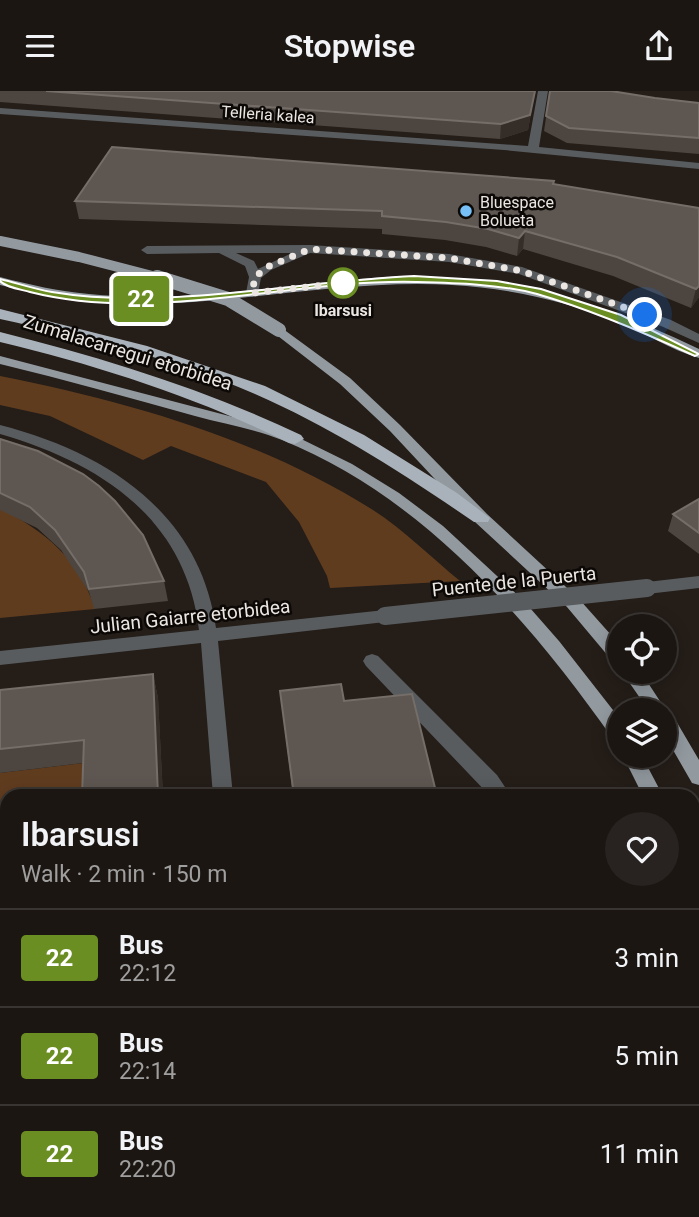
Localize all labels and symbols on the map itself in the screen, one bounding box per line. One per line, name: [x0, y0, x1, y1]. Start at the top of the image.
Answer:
street label: Telleria kalea: [221, 102, 315, 127]
place label: Bluespace Bolueta: [480, 193, 554, 230]
marker: Bluespace Bolueta: [458, 203, 474, 219]
marker: Ibarsusi: [328, 268, 358, 298]
line badge: 22: [110, 276, 172, 322]
your location: [627, 297, 662, 332]
place label: Ibarsusi: [314, 301, 372, 320]
street label: Zumalacarregui etorbidea: [21, 310, 235, 395]
street label: Puente de la Puerta: [431, 561, 597, 602]
street label: Julian Gaiarre etorbidea: [89, 595, 291, 638]

